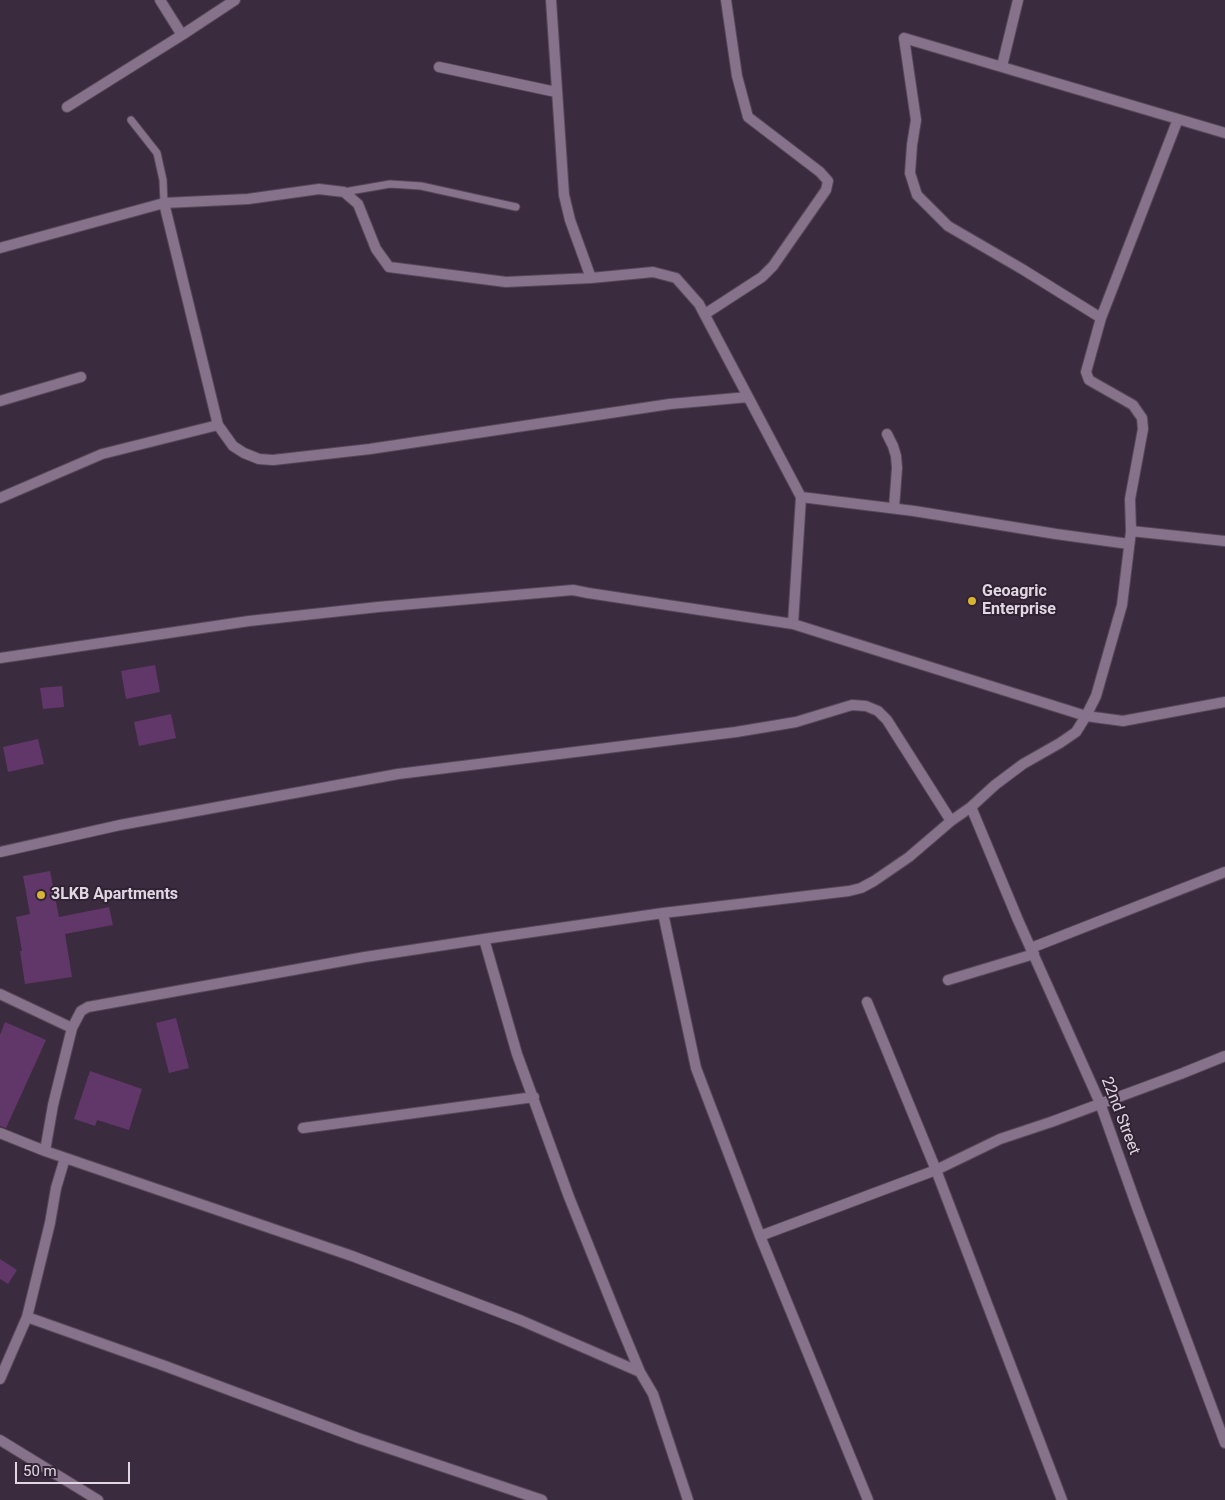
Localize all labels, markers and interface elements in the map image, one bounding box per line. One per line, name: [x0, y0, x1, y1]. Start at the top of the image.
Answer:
place label: Geoagric Enterprise: [982, 582, 1056, 620]
marker: Geoagric Enterprise: [966, 595, 978, 607]
place label: 3LKB Apartments: [51, 885, 178, 905]
marker: 3LKB Apartments: [35, 889, 47, 901]
street label: 22nd Street: [1096, 1074, 1144, 1158]
scale bar: [18, 1452, 132, 1484]
text: 50 m: [23, 1462, 57, 1480]

